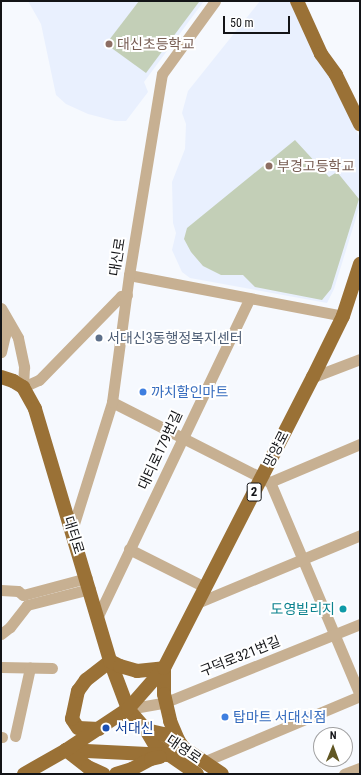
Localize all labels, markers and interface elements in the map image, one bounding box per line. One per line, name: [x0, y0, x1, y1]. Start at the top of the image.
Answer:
scale bar: [225, 8, 292, 34]
text: 50 m: [230, 16, 254, 30]
place label: 대신초등학교: [117, 36, 194, 52]
marker: 대신초등학교: [104, 39, 114, 49]
place label: 부경고등학교: [277, 158, 354, 174]
marker: 부경고등학교: [264, 161, 274, 171]
street label: 대신로: [106, 237, 128, 277]
place label: 서대신3동행정복지센터: [107, 330, 243, 346]
marker: 서대신3동행정복지센터: [94, 333, 104, 343]
place label: 까치할인마트: [151, 384, 228, 400]
marker: 까치할인마트: [138, 387, 148, 397]
street label: 대티로179번길: [134, 408, 186, 492]
street label: 망양로: [260, 428, 292, 470]
road number: 2: [246, 481, 262, 503]
street label: 대티로: [60, 514, 88, 556]
place label: 도영빌리지: [271, 601, 335, 617]
marker: 도영빌리지: [338, 604, 348, 614]
street label: 구덕로321번길: [197, 632, 283, 680]
place label: 탑마트 서대신점: [233, 709, 326, 725]
marker: 탑마트 서대신점: [220, 712, 230, 722]
place label: 서대신: [115, 720, 154, 736]
marker: 서대신: [100, 722, 112, 734]
north arrow: [313, 727, 353, 767]
text: N: [330, 729, 337, 742]
street label: 대영로: [163, 731, 205, 767]

